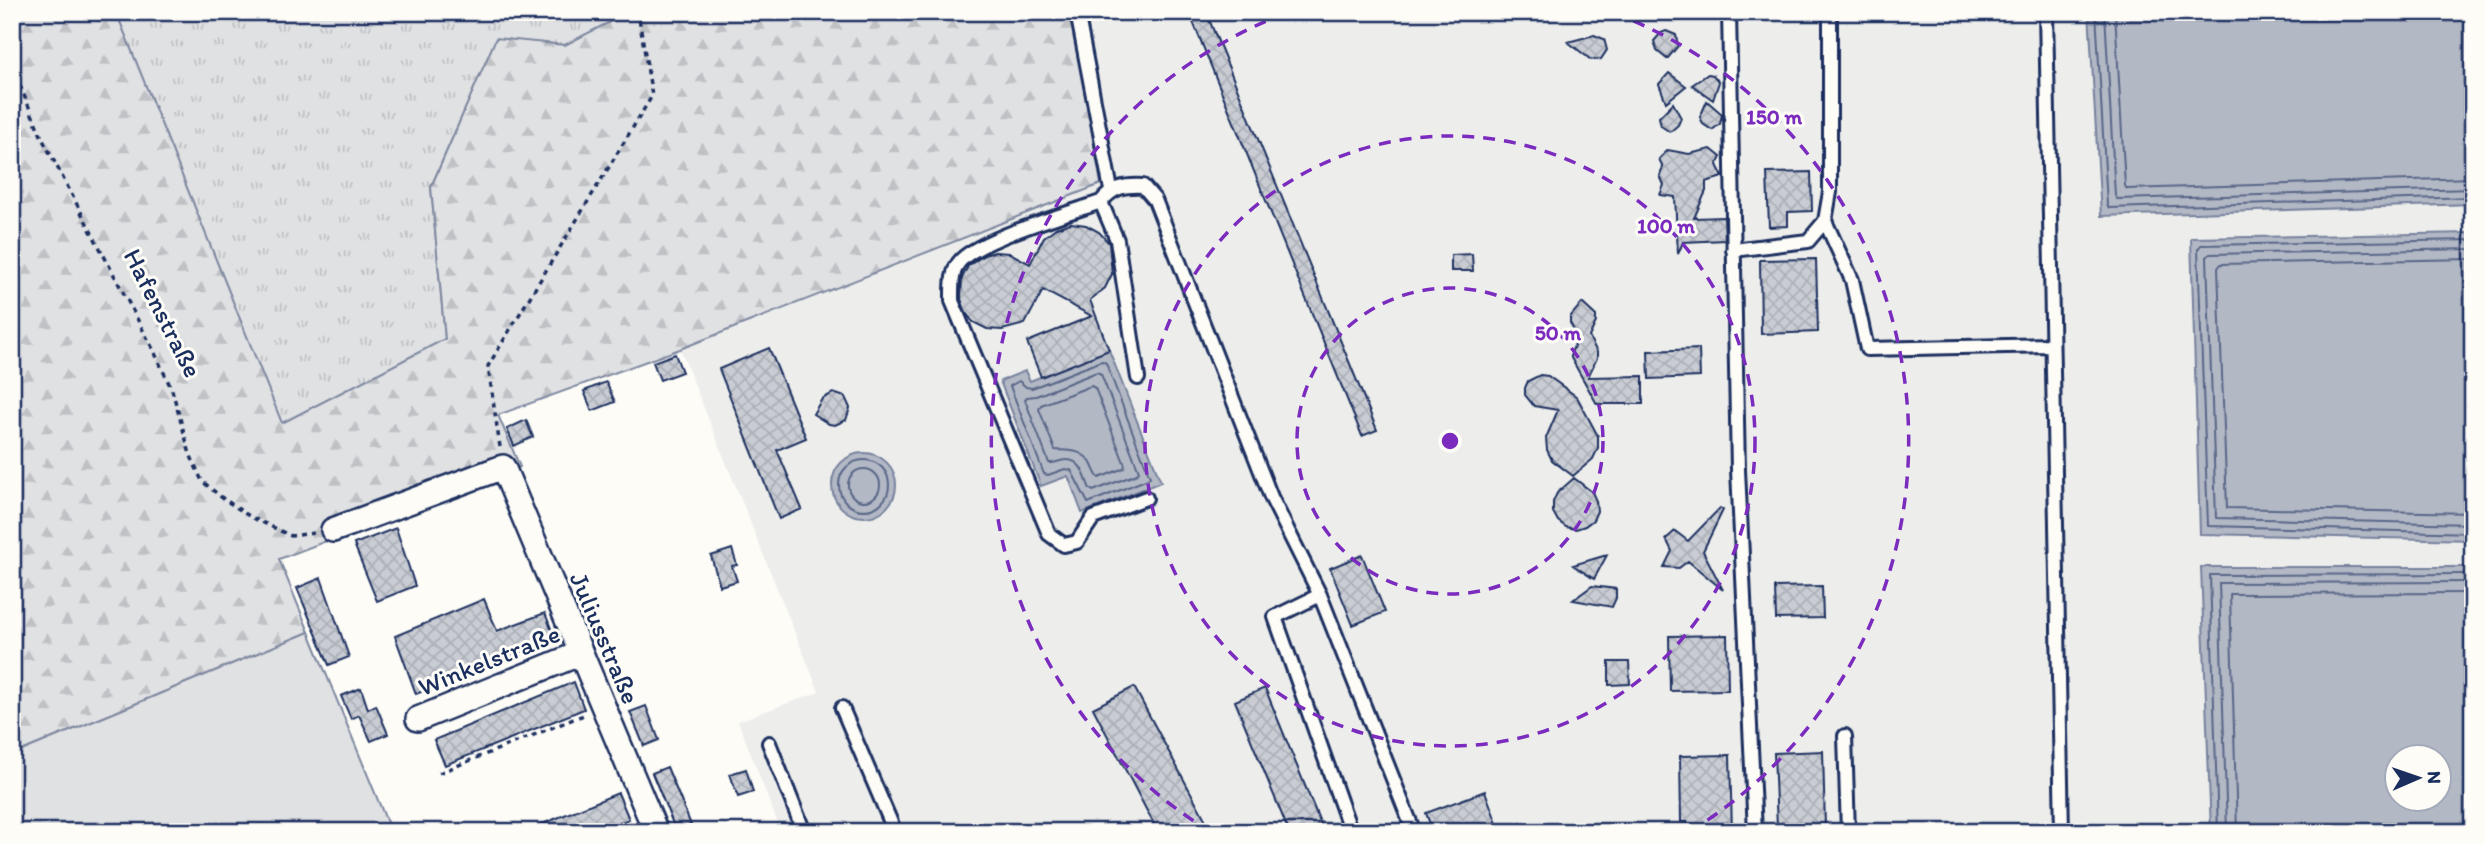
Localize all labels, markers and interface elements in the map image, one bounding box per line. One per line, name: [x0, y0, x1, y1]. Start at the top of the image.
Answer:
text: 150 m: [1746, 104, 1802, 129]
text: 100 m: [1637, 213, 1695, 238]
street label: Hafenstraße: [117, 243, 209, 383]
text: 50 m: [1535, 320, 1582, 345]
centre of rings: [1438, 429, 1462, 453]
street label: Juliusstraße: [563, 567, 647, 709]
street label: Winkelstraße: [413, 617, 565, 703]
north arrow: [2384, 742, 2454, 812]
text: N: [2423, 771, 2446, 784]

